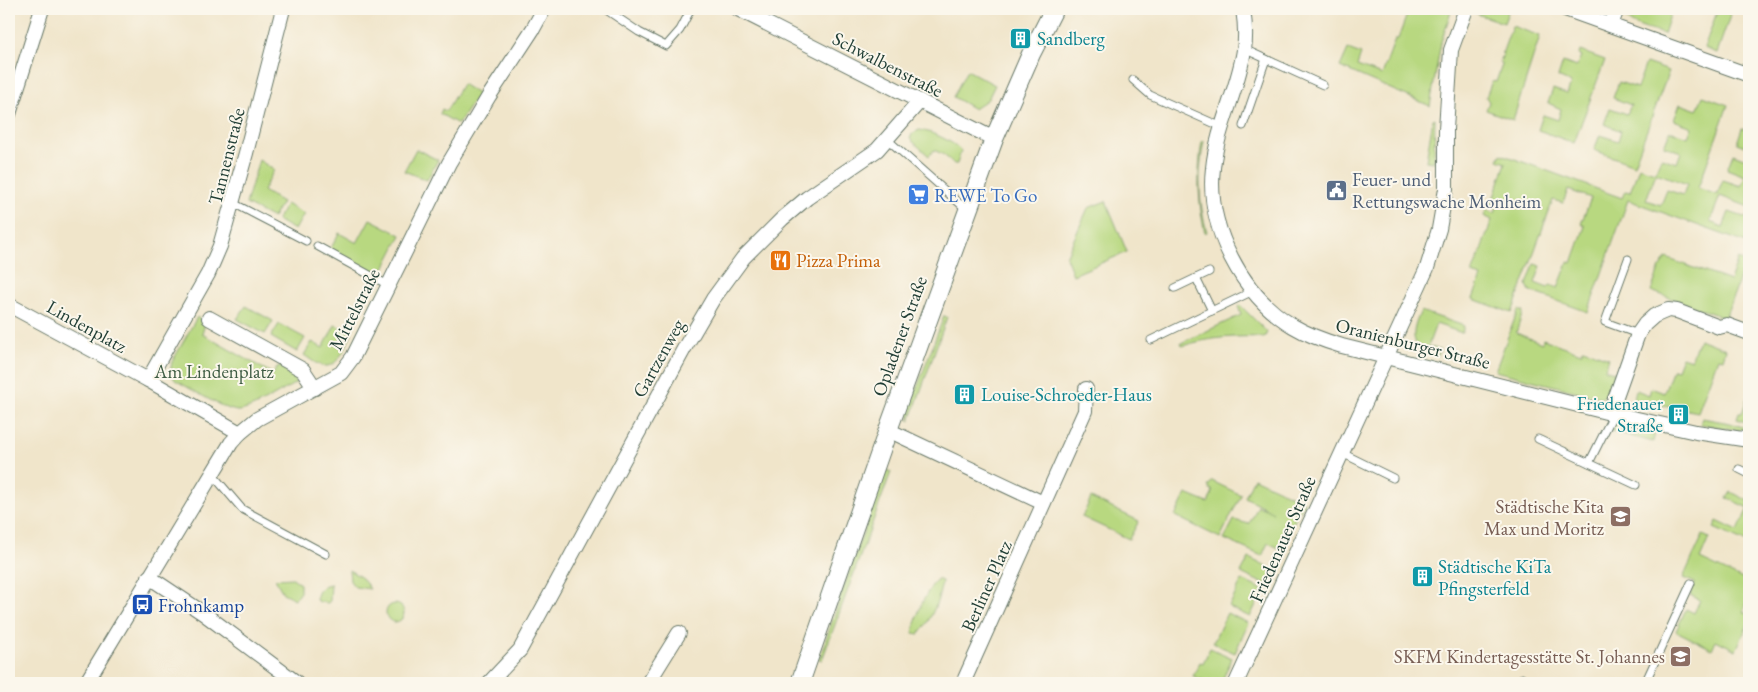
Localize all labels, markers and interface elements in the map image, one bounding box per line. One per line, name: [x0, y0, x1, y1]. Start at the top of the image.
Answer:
street label: Schwalbenstraße: [828, 26, 947, 103]
building icon: Sandberg: [1009, 26, 1033, 50]
place label: Sandberg: [1037, 26, 1106, 51]
street label: Tannenstraße: [202, 105, 251, 207]
place label: Feuer- und Rettungswache Monheim: [1352, 167, 1541, 214]
public building icon: Feuer- und Rettungswache Monheim: [1324, 178, 1348, 202]
supermarket icon: REWE To Go: [906, 183, 930, 207]
place label: REWE To Go: [934, 183, 1037, 208]
restaurant icon: Pizza Prima: [768, 248, 792, 272]
place label: Pizza Prima: [796, 248, 881, 273]
street label: Mittelstraße: [323, 264, 386, 354]
street label: Opladener Straße: [866, 272, 933, 400]
street label: Lindenplatz: [42, 294, 132, 359]
street label: Oranienburger Straße: [1333, 312, 1493, 375]
street label: Gartzenweg: [627, 314, 691, 402]
park label: Am Lindenplatz: [153, 359, 275, 384]
building icon: Louise-Schroeder-Haus: [953, 382, 977, 406]
place label: Louise-Schroeder-Haus: [981, 382, 1152, 407]
place label: Friedenauer Straße: [1577, 391, 1664, 438]
building icon: Friedenauer Straße: [1667, 402, 1691, 426]
street label: Friedenauer Straße: [1243, 472, 1322, 606]
place label: Städtische Kita Max und Moritz: [1484, 494, 1605, 541]
school or university icon: Städtische Kita Max und Moritz: [1608, 505, 1632, 529]
street label: Berliner Platz: [955, 536, 1018, 636]
place label: Städtische KiTa Pfingsterfeld: [1438, 554, 1552, 601]
building icon: Städtische KiTa Pfingsterfeld: [1410, 565, 1434, 589]
bus stop icon: Frohnkamp: [130, 593, 154, 617]
place label: Frohnkamp: [158, 593, 244, 618]
place label: SKFM Kindertagesstätte St. Johannes: [1394, 644, 1665, 669]
school or university icon: SKFM Kindertagesstätte St. Johannes: [1669, 644, 1693, 668]

